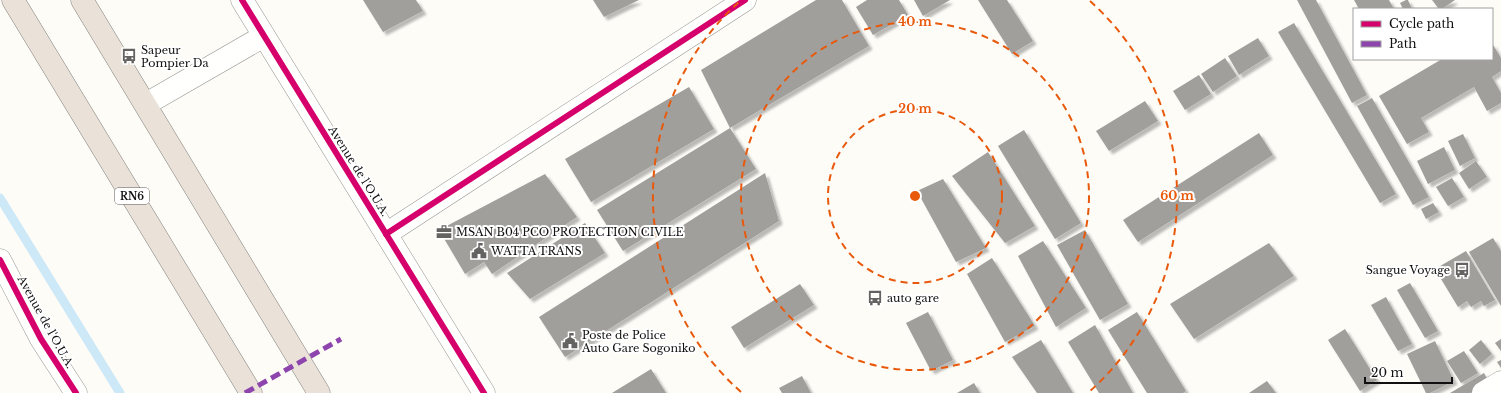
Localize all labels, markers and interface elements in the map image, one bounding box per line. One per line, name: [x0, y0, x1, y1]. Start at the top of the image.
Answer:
legend: [1353, 8, 1493, 60]
text: 40 m: [898, 14, 932, 29]
text: Cycle path: [1389, 16, 1454, 31]
text: Path: [1389, 36, 1417, 51]
place label: Sapeur Pompier Da: [141, 43, 210, 70]
bus stop icon: Sapeur Pompier Da: [120, 47, 138, 65]
text: 20 m: [898, 101, 932, 116]
street label: Avenue de l'O.U.A.: [325, 122, 392, 219]
road number: RN6: [115, 188, 149, 204]
text: 60 m: [1160, 188, 1195, 203]
centre of rings: [908, 189, 922, 203]
office icon: MSAN B04 PCO PROTECTION CIVILE: [435, 223, 453, 241]
place label: MSAN B04 PCO PROTECTION CIVILE: [456, 225, 683, 239]
public building icon: WATTA TRANS: [470, 242, 488, 260]
place label: WATTA TRANS: [490, 244, 582, 258]
bus stop icon: Sangue Voyage: [1453, 261, 1471, 279]
place label: Sangue Voyage: [1366, 263, 1450, 277]
street label: Avenue de l'O.U.A.: [14, 272, 77, 371]
bus stop icon: auto gare: [866, 289, 884, 307]
place label: auto gare: [887, 291, 939, 305]
place label: Poste de Police Auto Gare Sogoniko: [581, 328, 695, 355]
public building icon: Poste de Police Auto Gare Sogoniko: [561, 332, 579, 350]
scale bar: [1365, 359, 1452, 385]
text: 20 m: [1371, 365, 1403, 380]

